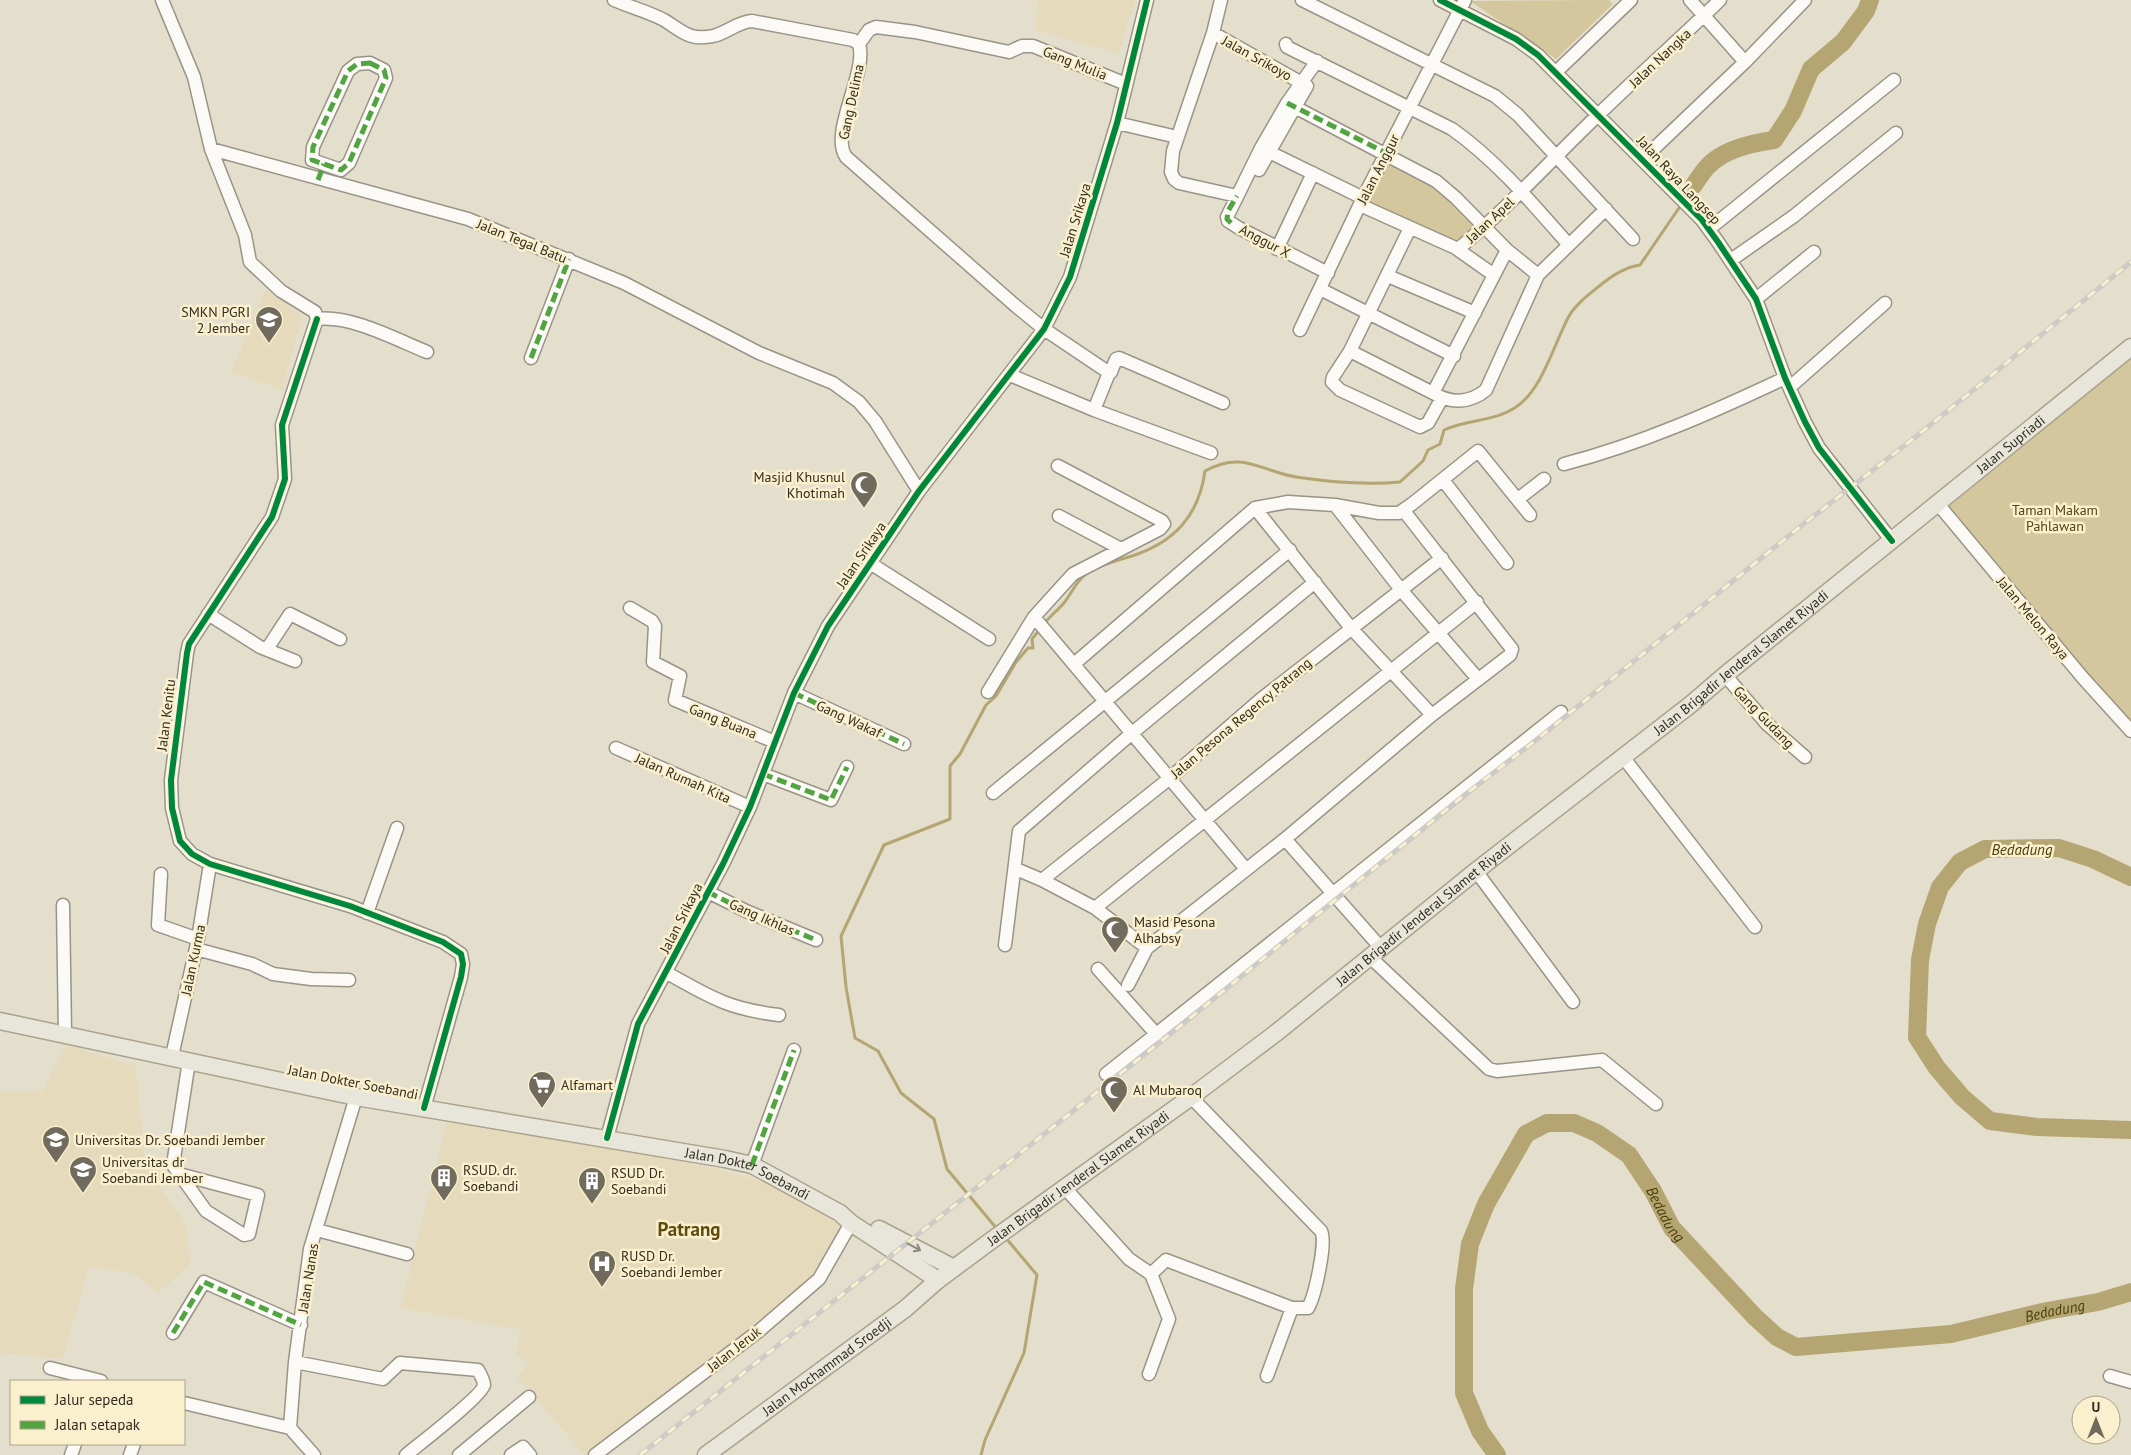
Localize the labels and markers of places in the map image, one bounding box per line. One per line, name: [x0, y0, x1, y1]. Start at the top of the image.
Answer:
place label: SMKN PGRI 2 Jember: [181, 303, 250, 337]
school or university icon: SMKN PGRI 2 Jember: [254, 305, 284, 344]
place label: Masjid Khusnul Khotimah: [753, 468, 845, 502]
mosque icon: Masjid Khusnul Khotimah: [849, 470, 879, 509]
place label: Masid Pesona Alhabsy: [1134, 913, 1215, 947]
mosque icon: Masid Pesona Alhabsy: [1100, 915, 1130, 954]
supermarket icon: Alfamart: [527, 1070, 557, 1109]
mosque icon: Al Mubaroq: [1099, 1075, 1129, 1114]
place label: Alfamart: [561, 1076, 613, 1094]
place label: Al Mubaroq: [1133, 1081, 1202, 1099]
school or university icon: Universitas Dr. Soebandi Jember: [41, 1125, 71, 1164]
place label: Universitas Dr. Soebandi Jember: [75, 1131, 265, 1149]
place label: Universitas dr Soebandi Jember: [102, 1153, 203, 1187]
school or university icon: Universitas dr Soebandi Jember: [68, 1155, 98, 1194]
place label: RSUD. dr. Soebandi: [463, 1161, 519, 1195]
building icon: RSUD. dr. Soebandi: [429, 1163, 459, 1202]
place label: RSUD Dr. Soebandi: [611, 1164, 667, 1198]
building icon: RSUD Dr. Soebandi: [577, 1166, 607, 1205]
place label: RUSD Dr. Soebandi Jember: [621, 1247, 722, 1281]
hospital icon: RUSD Dr. Soebandi Jember: [587, 1249, 617, 1288]

